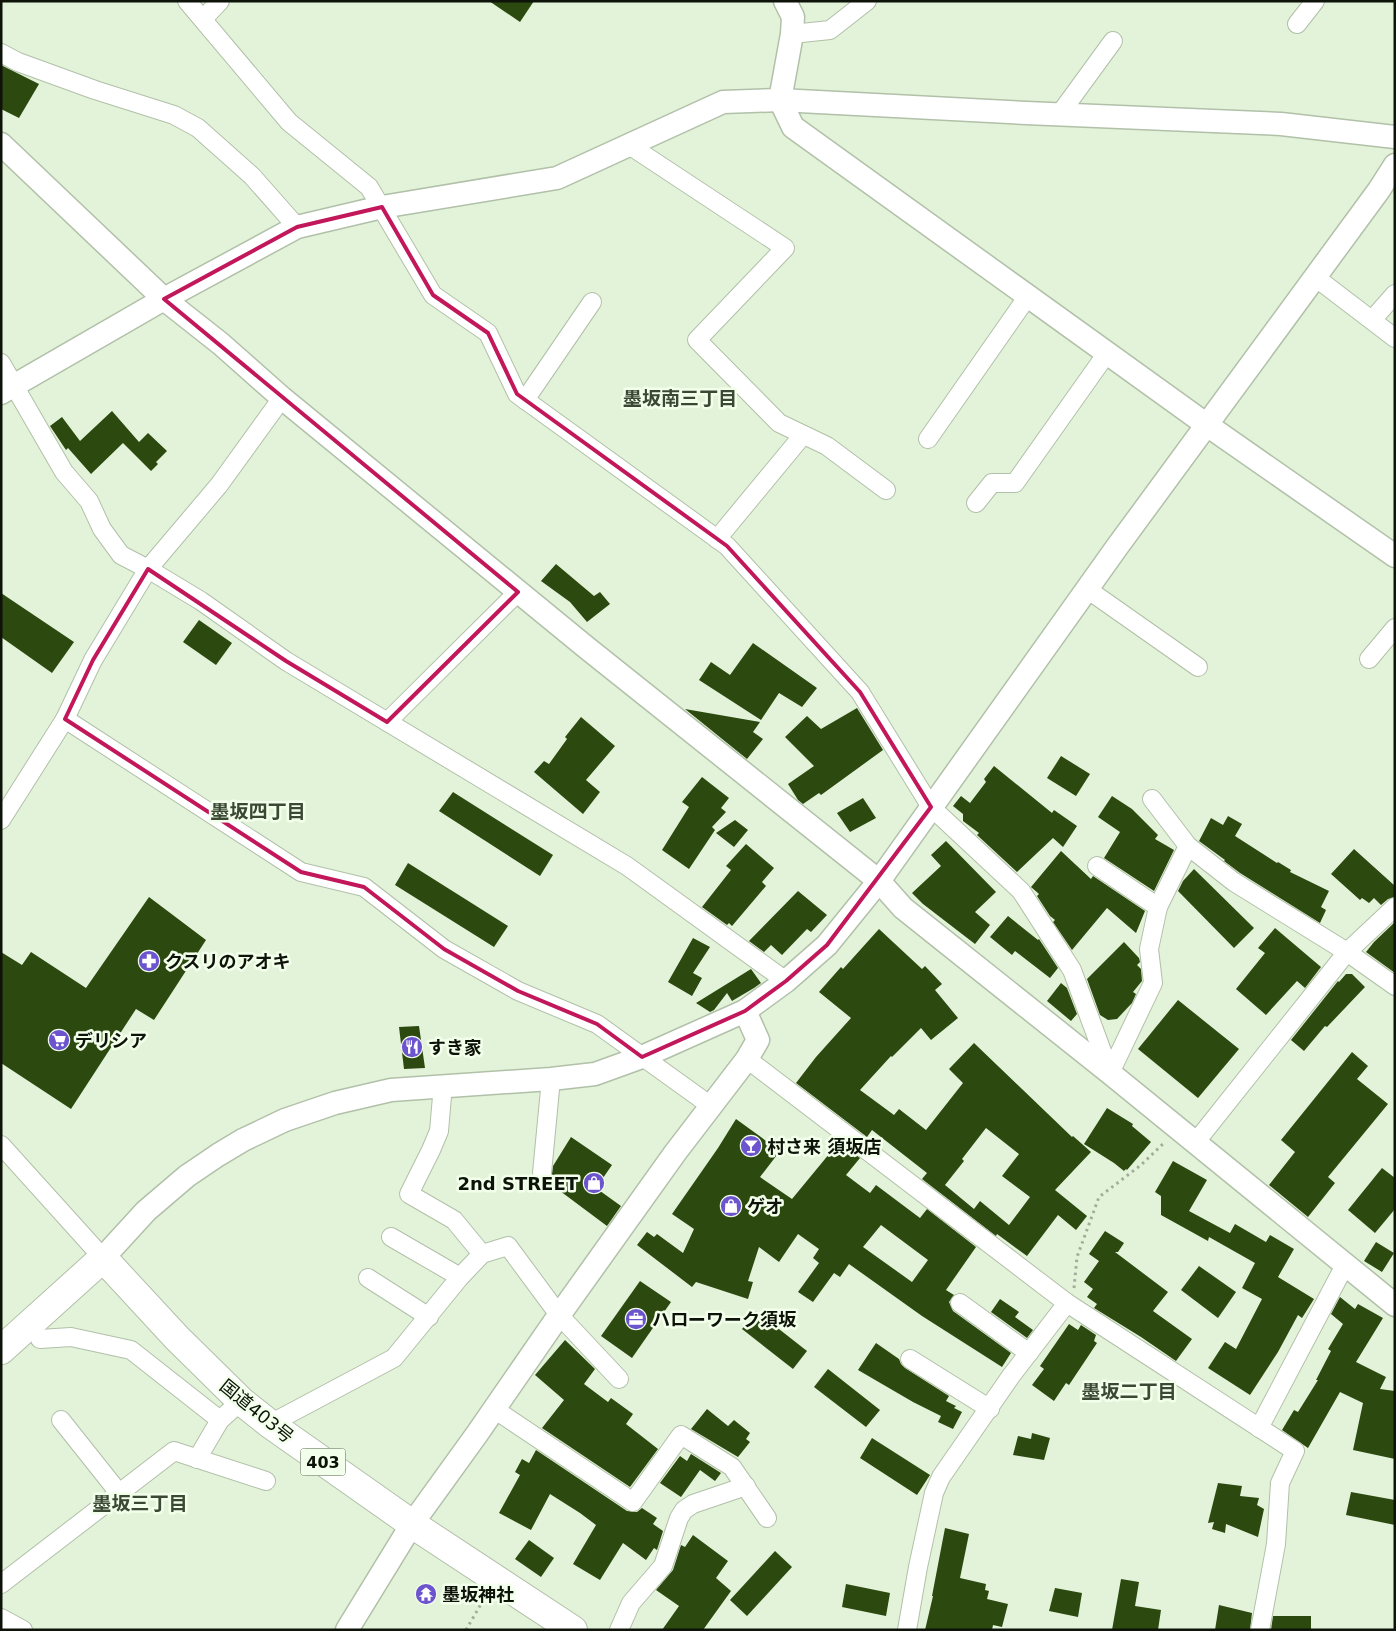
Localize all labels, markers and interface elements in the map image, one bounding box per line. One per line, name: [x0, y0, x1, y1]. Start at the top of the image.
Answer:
district label: 墨坂南三丁目: [623, 387, 737, 409]
district label: 墨坂四丁目: [210, 800, 306, 822]
pharmacy icon: クスリのアオキ: [137, 949, 161, 973]
place label: クスリのアオキ: [165, 951, 290, 972]
supermarket icon: デリシア: [47, 1028, 71, 1052]
place label: デリシア: [75, 1030, 147, 1051]
restaurant icon: すき家: [400, 1035, 424, 1059]
place label: すき家: [428, 1037, 482, 1058]
bar icon: 村さ来 須坂店: [739, 1134, 763, 1158]
place label: 村さ来 須坂店: [767, 1136, 881, 1157]
shop icon: 2nd STREET: [582, 1171, 606, 1195]
place label: 2nd STREET: [458, 1173, 579, 1194]
shop icon: ゲオ: [719, 1194, 743, 1218]
place label: ゲオ: [747, 1196, 783, 1217]
office icon: ハローワーク須坂: [624, 1307, 648, 1331]
place label: ハローワーク須坂: [652, 1309, 797, 1330]
street label: 国道403号: [216, 1375, 298, 1447]
district label: 墨坂二丁目: [1081, 1380, 1177, 1402]
road number: 403: [300, 1448, 346, 1475]
district label: 墨坂三丁目: [92, 1492, 188, 1514]
temple icon: 墨坂神社: [414, 1582, 438, 1606]
place label: 墨坂神社: [442, 1584, 514, 1605]

